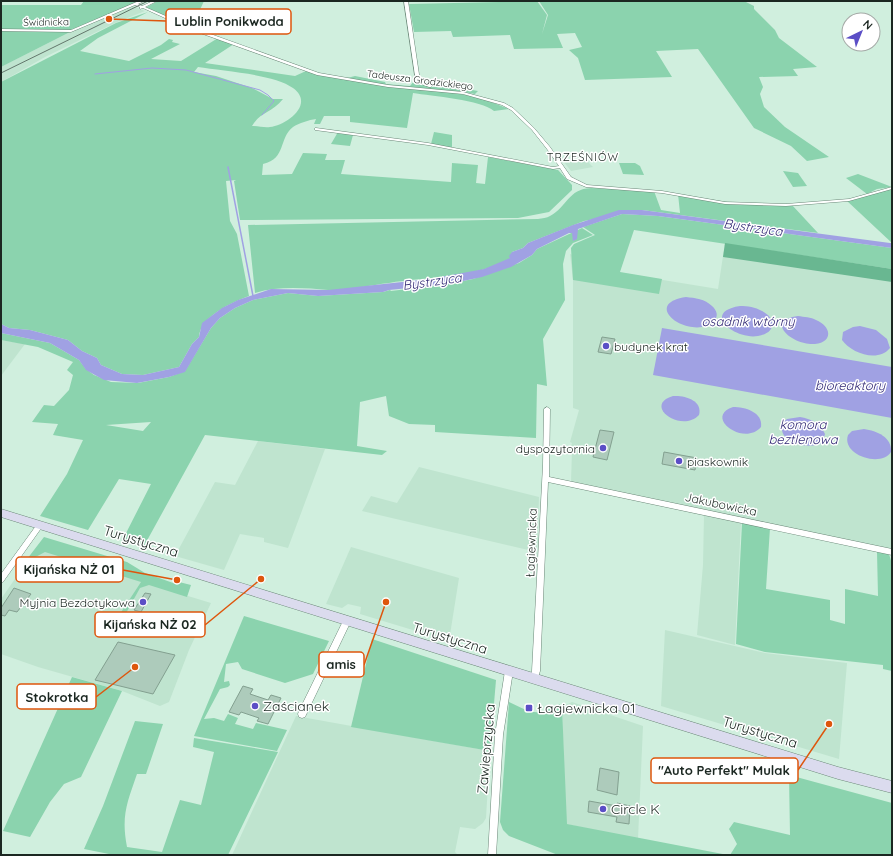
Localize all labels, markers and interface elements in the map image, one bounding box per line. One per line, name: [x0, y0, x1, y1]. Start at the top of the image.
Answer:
callout: Lublin Ponikwoda: [166, 9, 291, 34]
north arrow: [841, 12, 881, 52]
text: Lublin Ponikwoda: [174, 13, 284, 29]
street label: Świdnicka: [23, 15, 69, 29]
text: N: [860, 17, 876, 33]
street label: Tadeusza Grodzickiego: [366, 67, 474, 93]
district label: TRZEŚNIÓW: [547, 150, 619, 164]
water label: Bystrzyca: [722, 215, 785, 239]
water label: Bystrzyca: [401, 269, 464, 293]
water label: osadnik wtórny: [701, 313, 795, 329]
place label: budynek krat: [614, 339, 688, 354]
marker: budynek krat: [601, 341, 611, 351]
water label: bioreaktory: [815, 377, 886, 393]
water label: komora beztlenowa: [768, 416, 839, 447]
place label: dyspozytornia: [516, 441, 595, 456]
marker: dyspozytornia: [598, 443, 608, 453]
place label: piaskownik: [687, 454, 748, 469]
marker: piaskownik: [674, 456, 684, 466]
street label: Jakubowicka: [684, 489, 758, 519]
street label: Łagiewnicka: [522, 508, 540, 578]
street label: Turystyczna: [101, 521, 181, 561]
callout: Kijańska NŻ 01: [16, 557, 123, 582]
text: Kijańska NŻ 01: [23, 561, 115, 577]
place label: Myjnia Bezdotykowa: [20, 595, 135, 610]
marker: Myjnia Bezdotykowa: [138, 597, 148, 607]
callout: Kijańska NŻ 02: [95, 612, 205, 637]
text: Kijańska NŻ 02: [103, 616, 197, 632]
street label: Turystyczna: [410, 618, 490, 658]
callout: amis: [319, 652, 364, 677]
text: amis: [326, 656, 356, 672]
callout: Stokrotka: [17, 684, 96, 709]
text: Stokrotka: [26, 689, 88, 705]
place label: Zaścianek: [263, 697, 329, 715]
place label: Łagiewnicka 01: [537, 699, 635, 717]
marker: Zaścianek: [250, 701, 260, 711]
street label: Zawieprzycka: [473, 703, 499, 795]
marker: Łagiewnicka 01: [524, 703, 534, 713]
street label: Turystyczna: [720, 712, 800, 752]
callout: "Auto Perfekt" Mulak: [651, 758, 798, 783]
text: "Auto Perfekt" Mulak: [658, 762, 790, 778]
place label: Circle K: [611, 800, 660, 818]
marker: Circle K: [598, 804, 608, 814]

